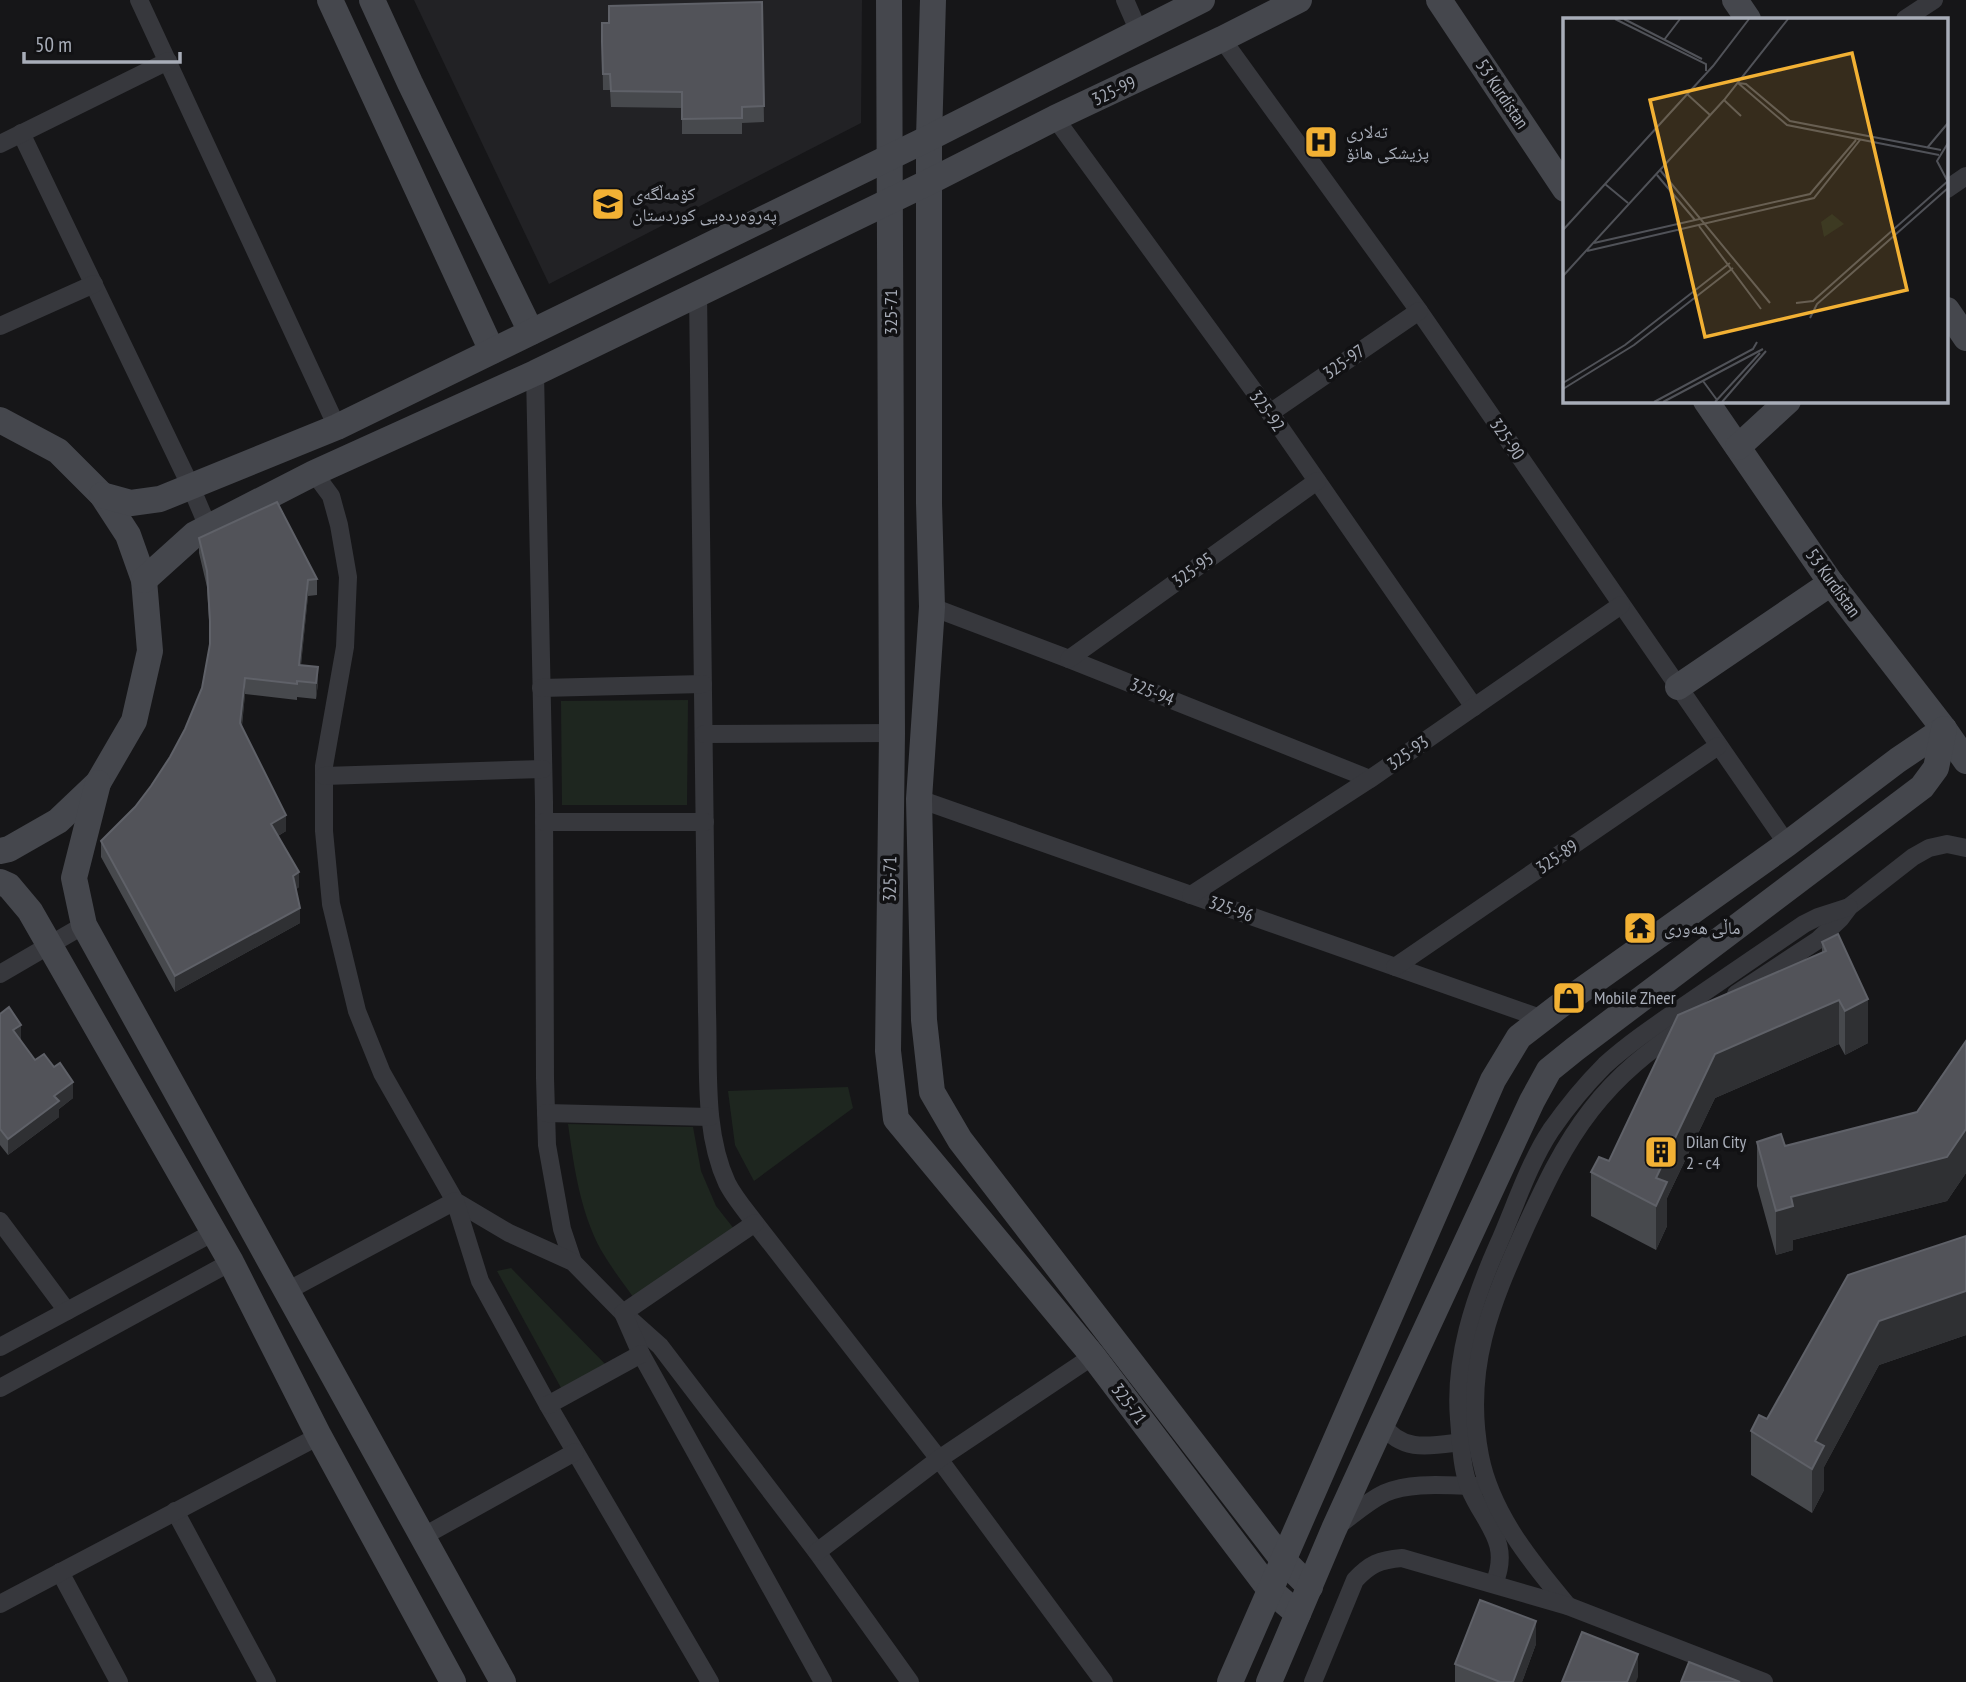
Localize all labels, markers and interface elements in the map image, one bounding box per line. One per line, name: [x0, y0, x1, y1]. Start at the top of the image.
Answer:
inset map: [1563, 18, 1948, 402]
scale bar: [24, 21, 180, 65]
text: 50 m: [35, 31, 72, 58]
street label: 53 Kurdistan: [1471, 55, 1534, 133]
street label: 325-99: [1088, 70, 1139, 111]
place label: تەلاری پزیشکی هانۆ: [1346, 120, 1429, 164]
hospital icon: تەلاری پزیشکی هانۆ: [1302, 123, 1340, 161]
place label: كۆمەڵگەی پەروەردەیی كوردستان: [632, 182, 777, 226]
school or university icon: كۆمەڵگەی پەروەردەیی كوردستان: [589, 185, 627, 223]
street label: 325-71: [879, 289, 902, 335]
street label: 325-97: [1318, 339, 1369, 384]
street label: 325-92: [1245, 385, 1290, 436]
street label: 325-90: [1485, 413, 1530, 464]
street label: 53 Kurdistan: [1801, 544, 1866, 621]
street label: 325-95: [1167, 547, 1218, 592]
street label: 325-94: [1127, 672, 1178, 711]
street label: 325-93: [1382, 730, 1433, 775]
street label: 325-89: [1531, 834, 1582, 879]
street label: 325-71: [878, 856, 901, 902]
street label: 325-96: [1206, 890, 1257, 927]
temple icon: ماڵی هەوری: [1621, 909, 1659, 947]
place label: ماڵی هەوری: [1664, 916, 1741, 939]
shop icon: Mobile Zheer: [1550, 979, 1588, 1017]
place label: Mobile Zheer: [1594, 986, 1676, 1009]
place label: Dilan City 2 - c4: [1686, 1130, 1746, 1174]
building icon: Dilan City 2 - c4: [1642, 1133, 1680, 1171]
street label: 325-71: [1106, 1379, 1152, 1429]

